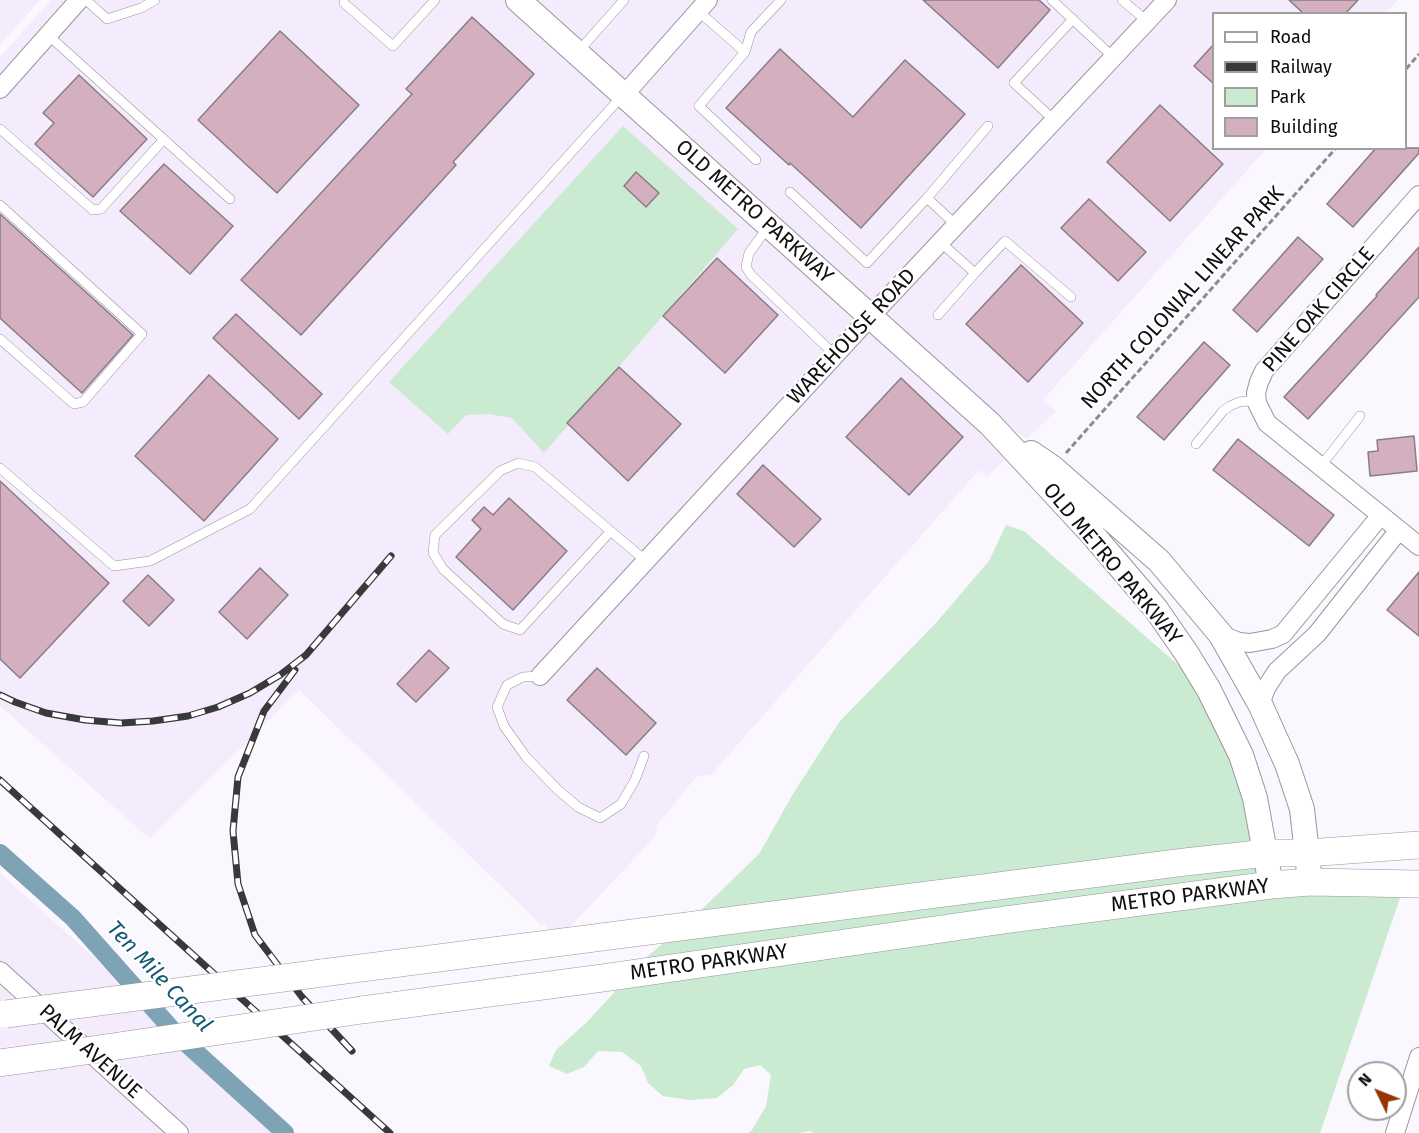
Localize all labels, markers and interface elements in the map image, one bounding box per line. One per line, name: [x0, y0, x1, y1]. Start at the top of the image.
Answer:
legend: [1212, 12, 1407, 150]
text: Road: [1270, 26, 1312, 48]
text: Railway: [1270, 56, 1332, 78]
text: Park: [1270, 86, 1305, 108]
text: Building: [1270, 116, 1337, 138]
street label: OLD METRO PARKWAY: [670, 135, 838, 289]
street label: NORTH COLONIAL LINEAR PARK: [1076, 181, 1290, 415]
street label: PINE OAK CIRCLE: [1258, 242, 1380, 378]
street label: WAREHOUSE ROAD: [783, 264, 921, 410]
street label: OLD METRO PARKWAY: [1037, 478, 1187, 650]
street label: METRO PARKWAY: [1110, 874, 1270, 918]
water label: Ten Mile Canal: [101, 916, 217, 1038]
street label: METRO PARKWAY: [629, 939, 789, 987]
street label: PALM AVENUE: [34, 999, 146, 1105]
north arrow: [1347, 1061, 1407, 1121]
text: N: [1354, 1069, 1375, 1090]

